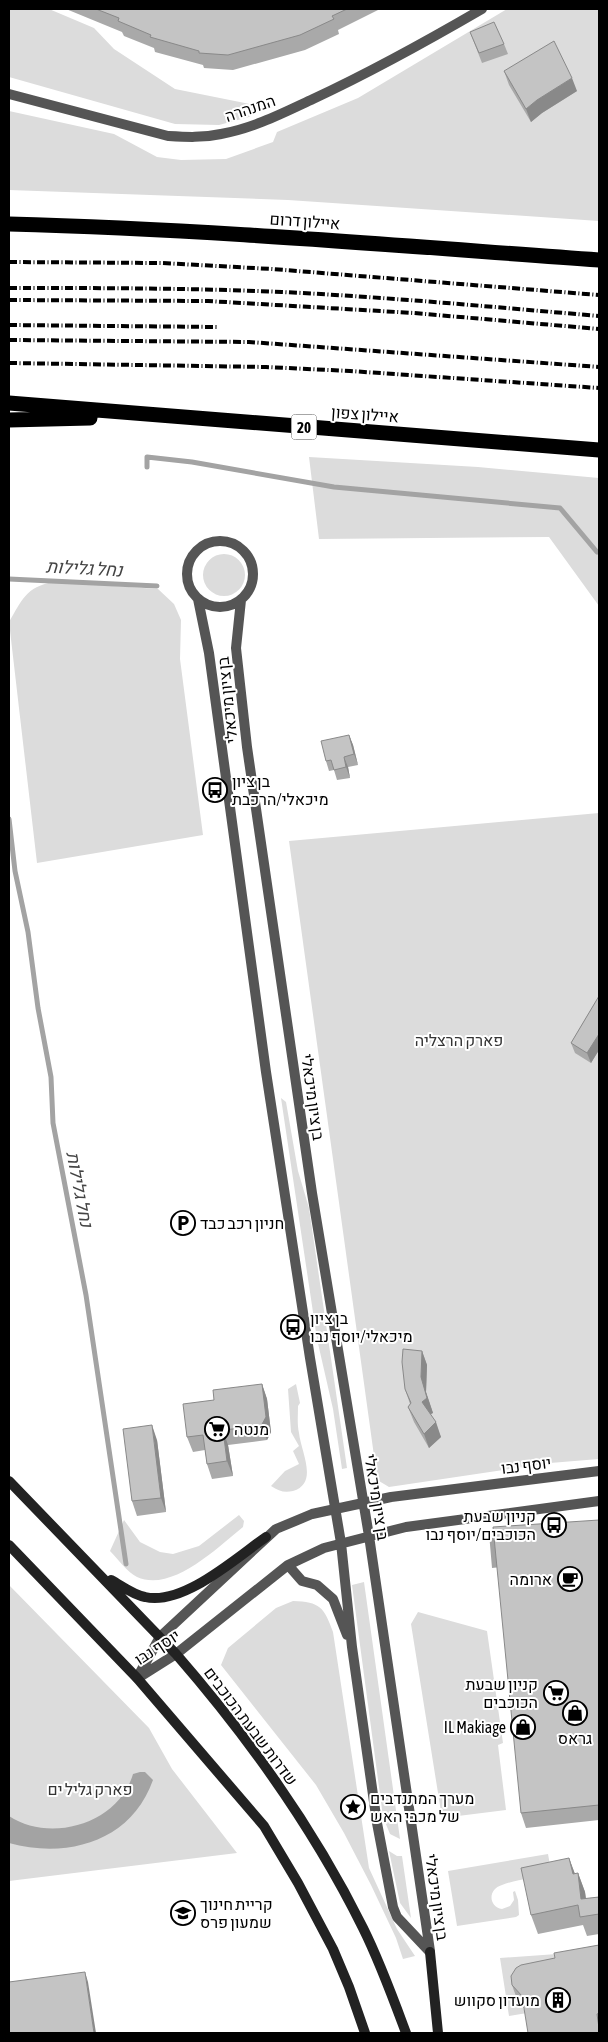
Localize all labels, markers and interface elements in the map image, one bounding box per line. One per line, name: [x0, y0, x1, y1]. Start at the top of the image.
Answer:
street label: המנהרה: [222, 91, 278, 125]
street label: איילון דרום: [269, 210, 341, 232]
street label: איילון צפון: [331, 403, 399, 425]
road number: 20: [292, 414, 316, 440]
water label: נחל גלילות: [45, 556, 124, 581]
street label: בן ציון מיכאלי: [213, 655, 241, 744]
place label: בן ציון מיכאלי/הרכבת: [232, 772, 329, 808]
bus stop icon: בן ציון מיכאלי/הרכבת: [202, 777, 228, 803]
park label: פארק הרצליה: [415, 1031, 503, 1049]
street label: בן ציון מיכאלי: [298, 1053, 328, 1142]
water label: נחל גלילות: [62, 1149, 98, 1230]
parking icon: חניון רכב כבד: [170, 1210, 196, 1236]
place label: חניון רכב כבד: [200, 1214, 284, 1232]
place label: בן ציון מיכאלי/יוסף נבו: [310, 1309, 413, 1345]
bus stop icon: בן ציון מיכאלי/יוסף נבו: [280, 1314, 306, 1340]
supermarket icon: מנטה: [204, 1416, 230, 1442]
place label: מנטה: [234, 1420, 269, 1438]
street label: בן ציון מיכאלי: [361, 1453, 393, 1542]
street label: יוסף נבו: [500, 1453, 552, 1477]
place label: קניון שבעת הכוכבים/יוסף נבו: [425, 1507, 536, 1543]
bus stop icon: קניון שבעת הכוכבים/יוסף נבו: [541, 1512, 567, 1538]
cafe icon: ארומה: [557, 1566, 583, 1592]
place label: ארומה: [510, 1570, 552, 1588]
street label: יוסף נבו: [131, 1626, 183, 1668]
street label: שדרות שבעת הכוכבים: [201, 1663, 301, 1789]
place label: קניון שבעת הכוכבים: [466, 1675, 538, 1711]
supermarket icon: קניון שבעת הכוכבים: [543, 1680, 569, 1706]
shop icon: גראס: [562, 1700, 588, 1726]
shop icon: IL Makiage: [510, 1714, 536, 1740]
place label: IL Makiage: [444, 1718, 506, 1737]
place label: גראס: [558, 1729, 592, 1747]
park label: פארק גליל ים: [48, 1780, 132, 1798]
place label: מערך המתנדבים של מכבי האש: [370, 1789, 474, 1825]
place icon: מערך המתנדבים של מכבי האש: [340, 1794, 366, 1820]
street label: בן ציון מיכאלי: [422, 1853, 452, 1942]
place label: קריית חינוך שמעון פרס: [200, 1895, 273, 1931]
school or university icon: קריית חינוך שמעון פרס: [170, 1900, 196, 1926]
building icon: מועדון סקווש: [545, 1987, 571, 2013]
place label: מועדון סקווש: [454, 1991, 540, 2009]

